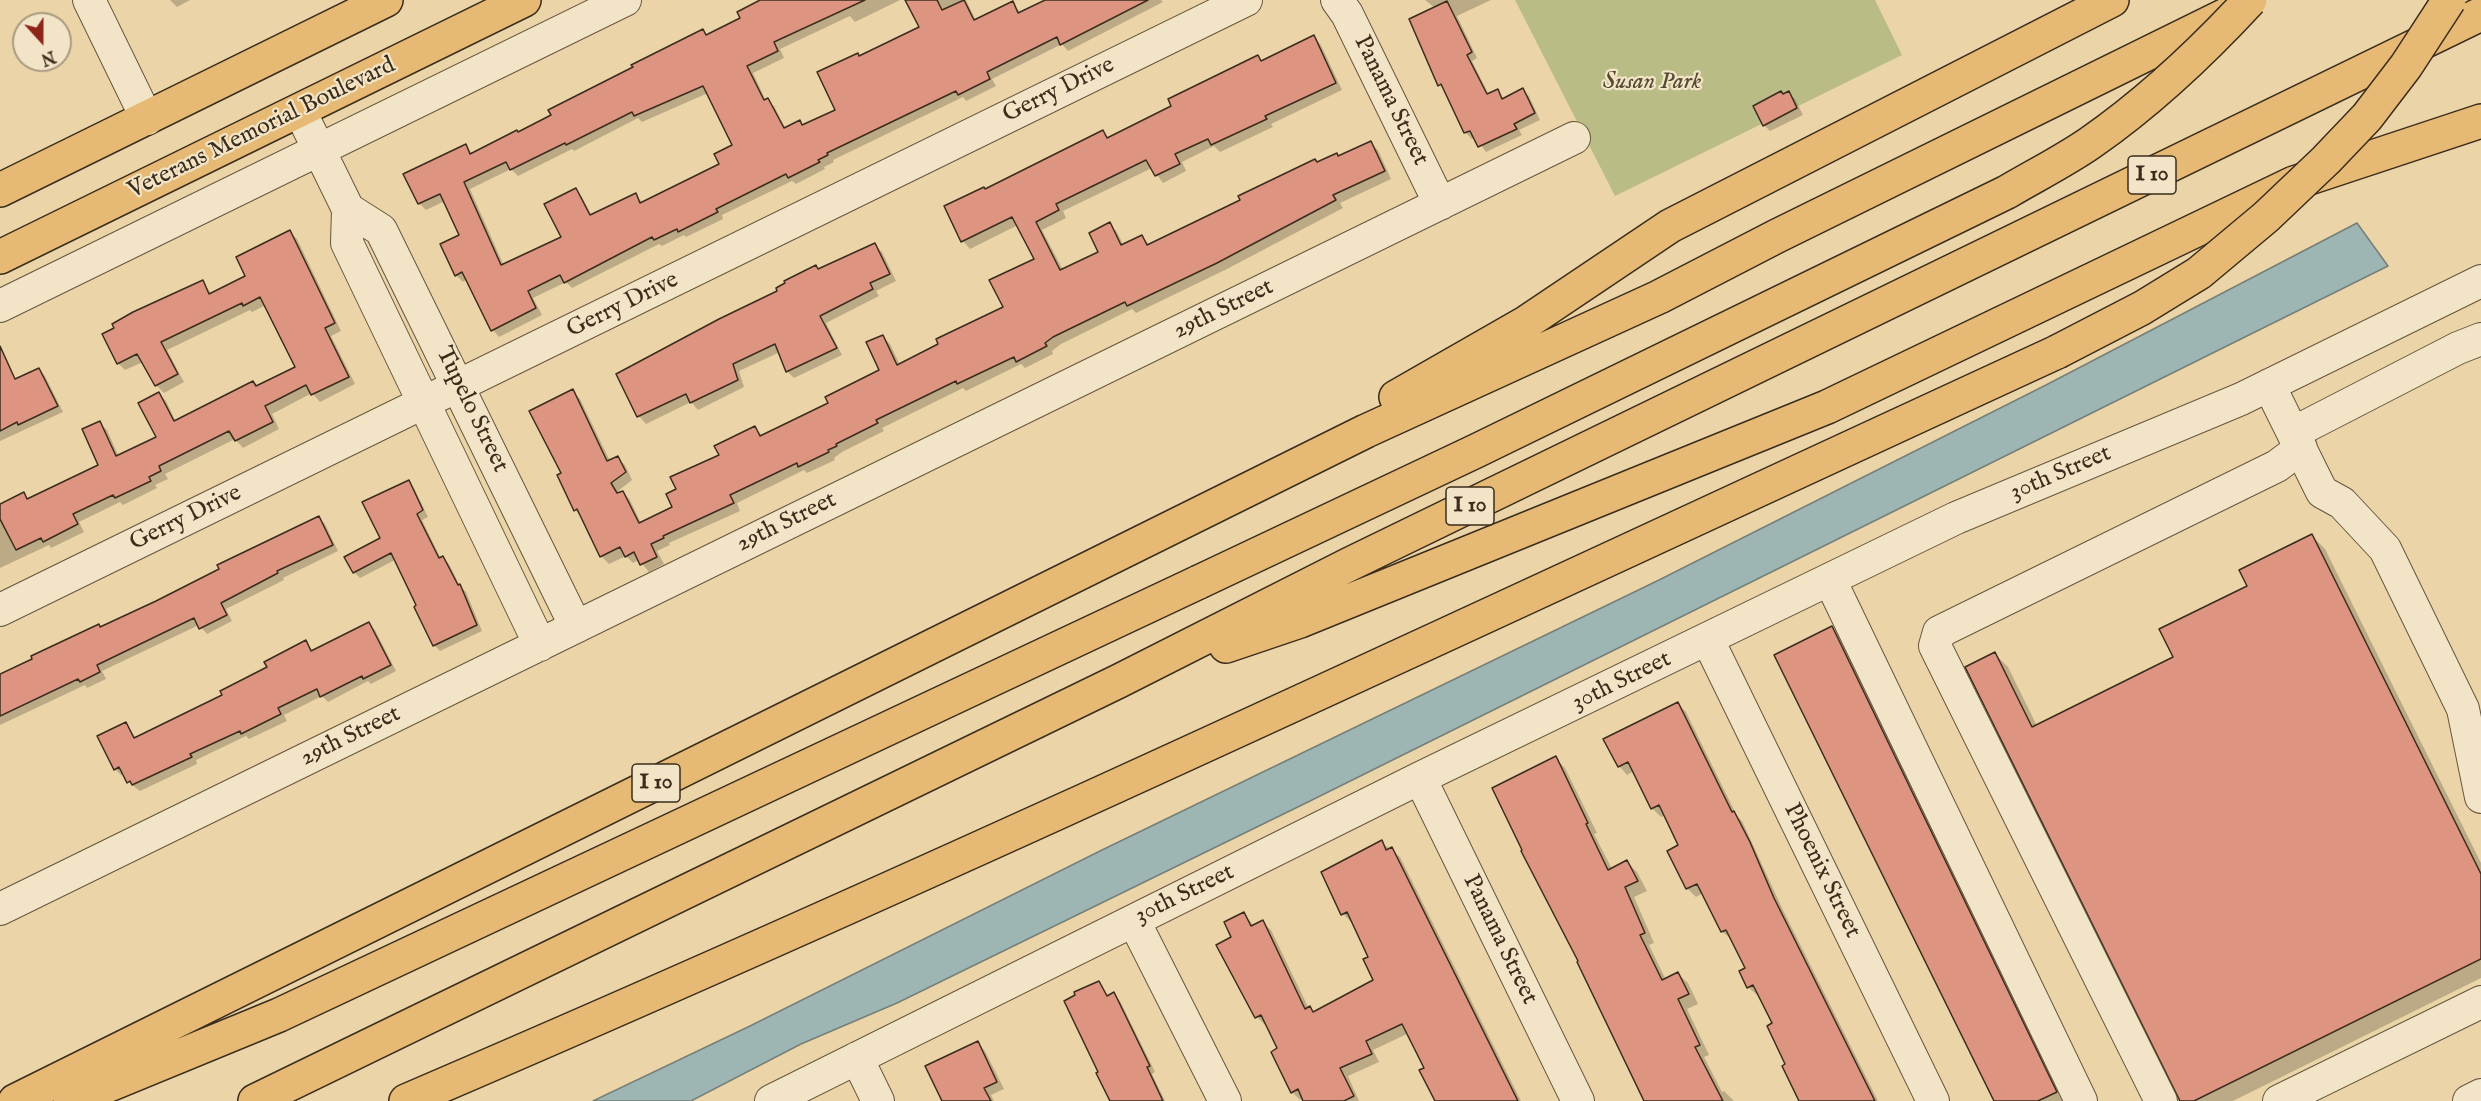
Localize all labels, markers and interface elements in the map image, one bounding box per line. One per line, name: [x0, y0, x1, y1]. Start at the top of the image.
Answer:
north arrow: [12, 12, 72, 72]
street label: Panama Street: [1346, 31, 1434, 171]
text: N: [38, 45, 58, 69]
street label: Veterans Memorial Boulevard: [124, 52, 400, 206]
street label: Gerry Drive: [998, 52, 1120, 130]
park label: Susan Park: [1603, 69, 1701, 97]
road number: I 10: [2128, 156, 2176, 194]
street label: Gerry Drive: [562, 267, 684, 345]
street label: 29th Street: [1169, 273, 1279, 347]
street label: Tupelo Street: [428, 343, 514, 477]
street label: 30th Street: [2006, 440, 2116, 508]
street label: Gerry Drive: [125, 480, 247, 558]
street label: 29th Street: [732, 486, 842, 560]
road number: I 10: [1446, 487, 1494, 525]
street label: 30th Street: [1568, 646, 1676, 718]
street label: 29th Street: [296, 700, 406, 774]
road number: I 10: [632, 764, 680, 802]
street label: Phoenix Street: [1776, 799, 1866, 943]
street label: 30th Street: [1131, 859, 1239, 931]
street label: Panama Street: [1455, 870, 1543, 1010]

